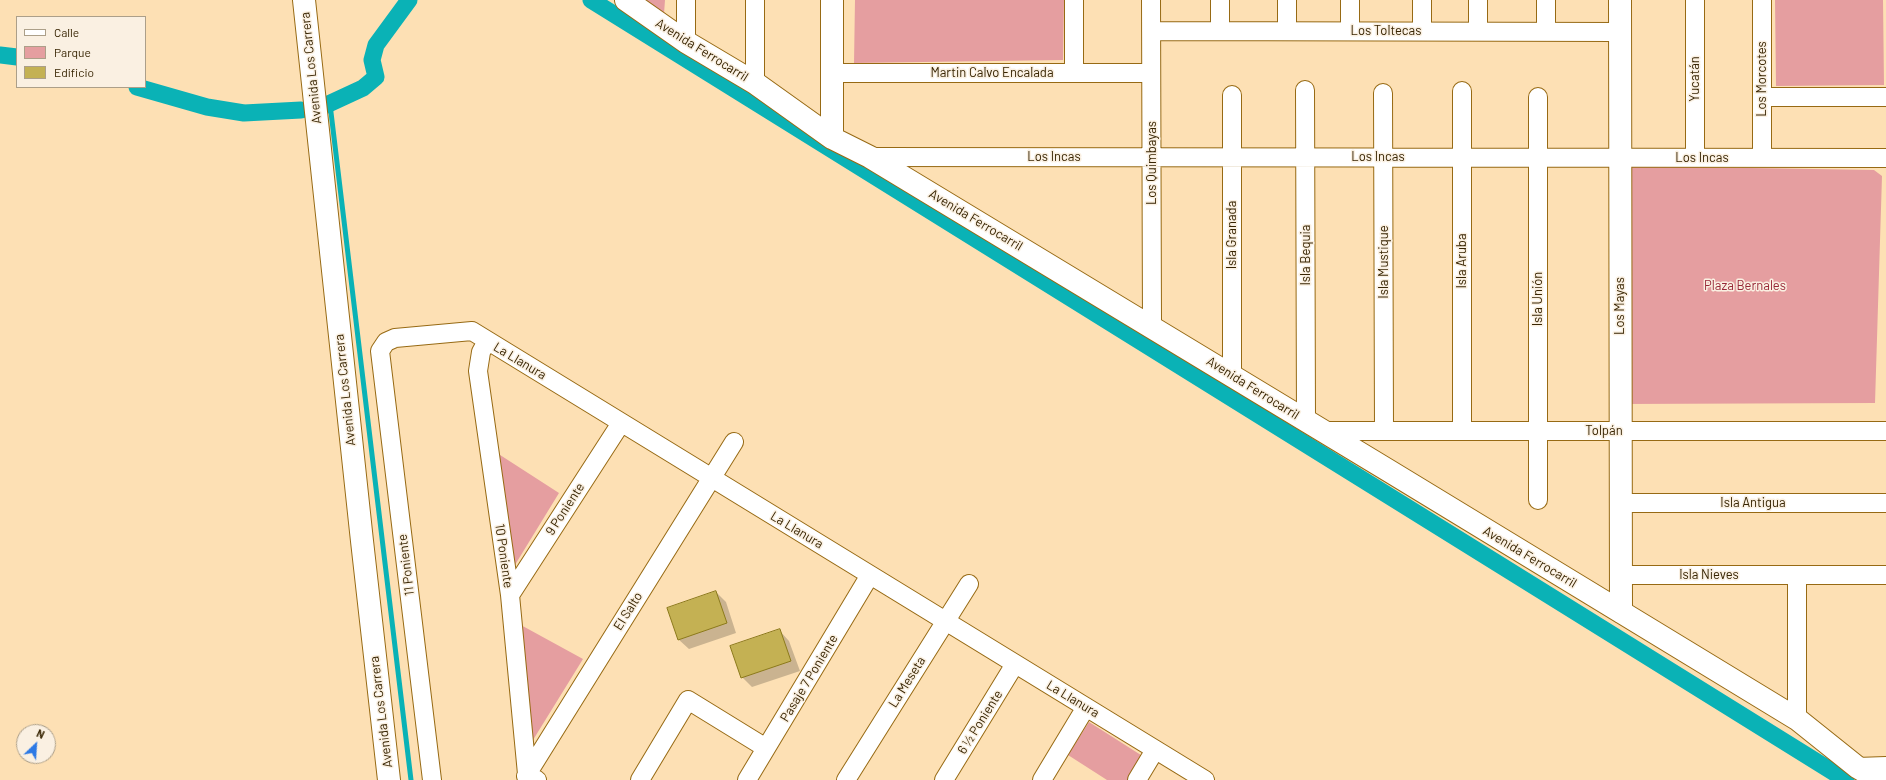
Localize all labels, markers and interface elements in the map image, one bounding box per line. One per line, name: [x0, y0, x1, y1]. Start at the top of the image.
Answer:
street label: Avenida Los Carrera: [297, 11, 325, 125]
street label: Avenida Ferrocarril: [653, 15, 751, 85]
legend: [16, 16, 146, 88]
street label: Los Toltecas: [1350, 23, 1422, 39]
text: Calle: [54, 25, 79, 39]
street label: Los Morcotes: [1754, 41, 1770, 117]
text: Parque: [54, 45, 91, 59]
street label: Yucatán: [1687, 56, 1703, 102]
text: Edificio: [54, 65, 94, 79]
street label: Martin Calvo Encalada: [930, 65, 1054, 81]
street label: Los Quimbayas: [1144, 121, 1160, 205]
street label: Los Incas: [1027, 149, 1081, 165]
street label: Los Incas: [1351, 149, 1405, 165]
street label: Los Incas: [1675, 150, 1729, 166]
street label: Avenida Ferrocarril: [926, 186, 1026, 254]
street label: Isla Granada: [1224, 201, 1240, 269]
street label: Isla Bequia: [1298, 224, 1314, 286]
street label: Isla Mustique: [1376, 225, 1392, 299]
street label: Isla Aruba: [1454, 233, 1470, 289]
street label: Isla Unión: [1530, 272, 1546, 326]
street label: Los Mayas: [1612, 277, 1628, 335]
park label: Plaza Bernales: [1704, 278, 1786, 294]
street label: Avenida Los Carrera: [331, 333, 359, 447]
street label: La Llanura: [491, 339, 549, 383]
street label: Avenida Ferrocarril: [1204, 353, 1302, 423]
street label: Tolpán: [1585, 423, 1623, 439]
street label: 9 Poniente: [542, 480, 588, 538]
street label: Isla Antigua: [1720, 495, 1786, 511]
street label: La Llanura: [768, 508, 826, 552]
street label: 10 Poniente: [492, 523, 516, 589]
street label: Avenida Ferrocarril: [1480, 523, 1580, 591]
street label: 11 Poniente: [394, 533, 418, 597]
street label: Isla Nieves: [1679, 567, 1739, 583]
street label: El Salto: [610, 589, 646, 633]
street label: Pasaje 7 Poniente: [777, 632, 841, 724]
street label: La Meseta: [885, 654, 929, 710]
street label: Avenida Los Carrera: [366, 655, 396, 769]
street label: La Llanura: [1044, 677, 1102, 721]
street label: 6 ½ Poniente: [954, 687, 1006, 757]
north arrow: [16, 724, 56, 764]
text: N: [35, 726, 47, 741]

